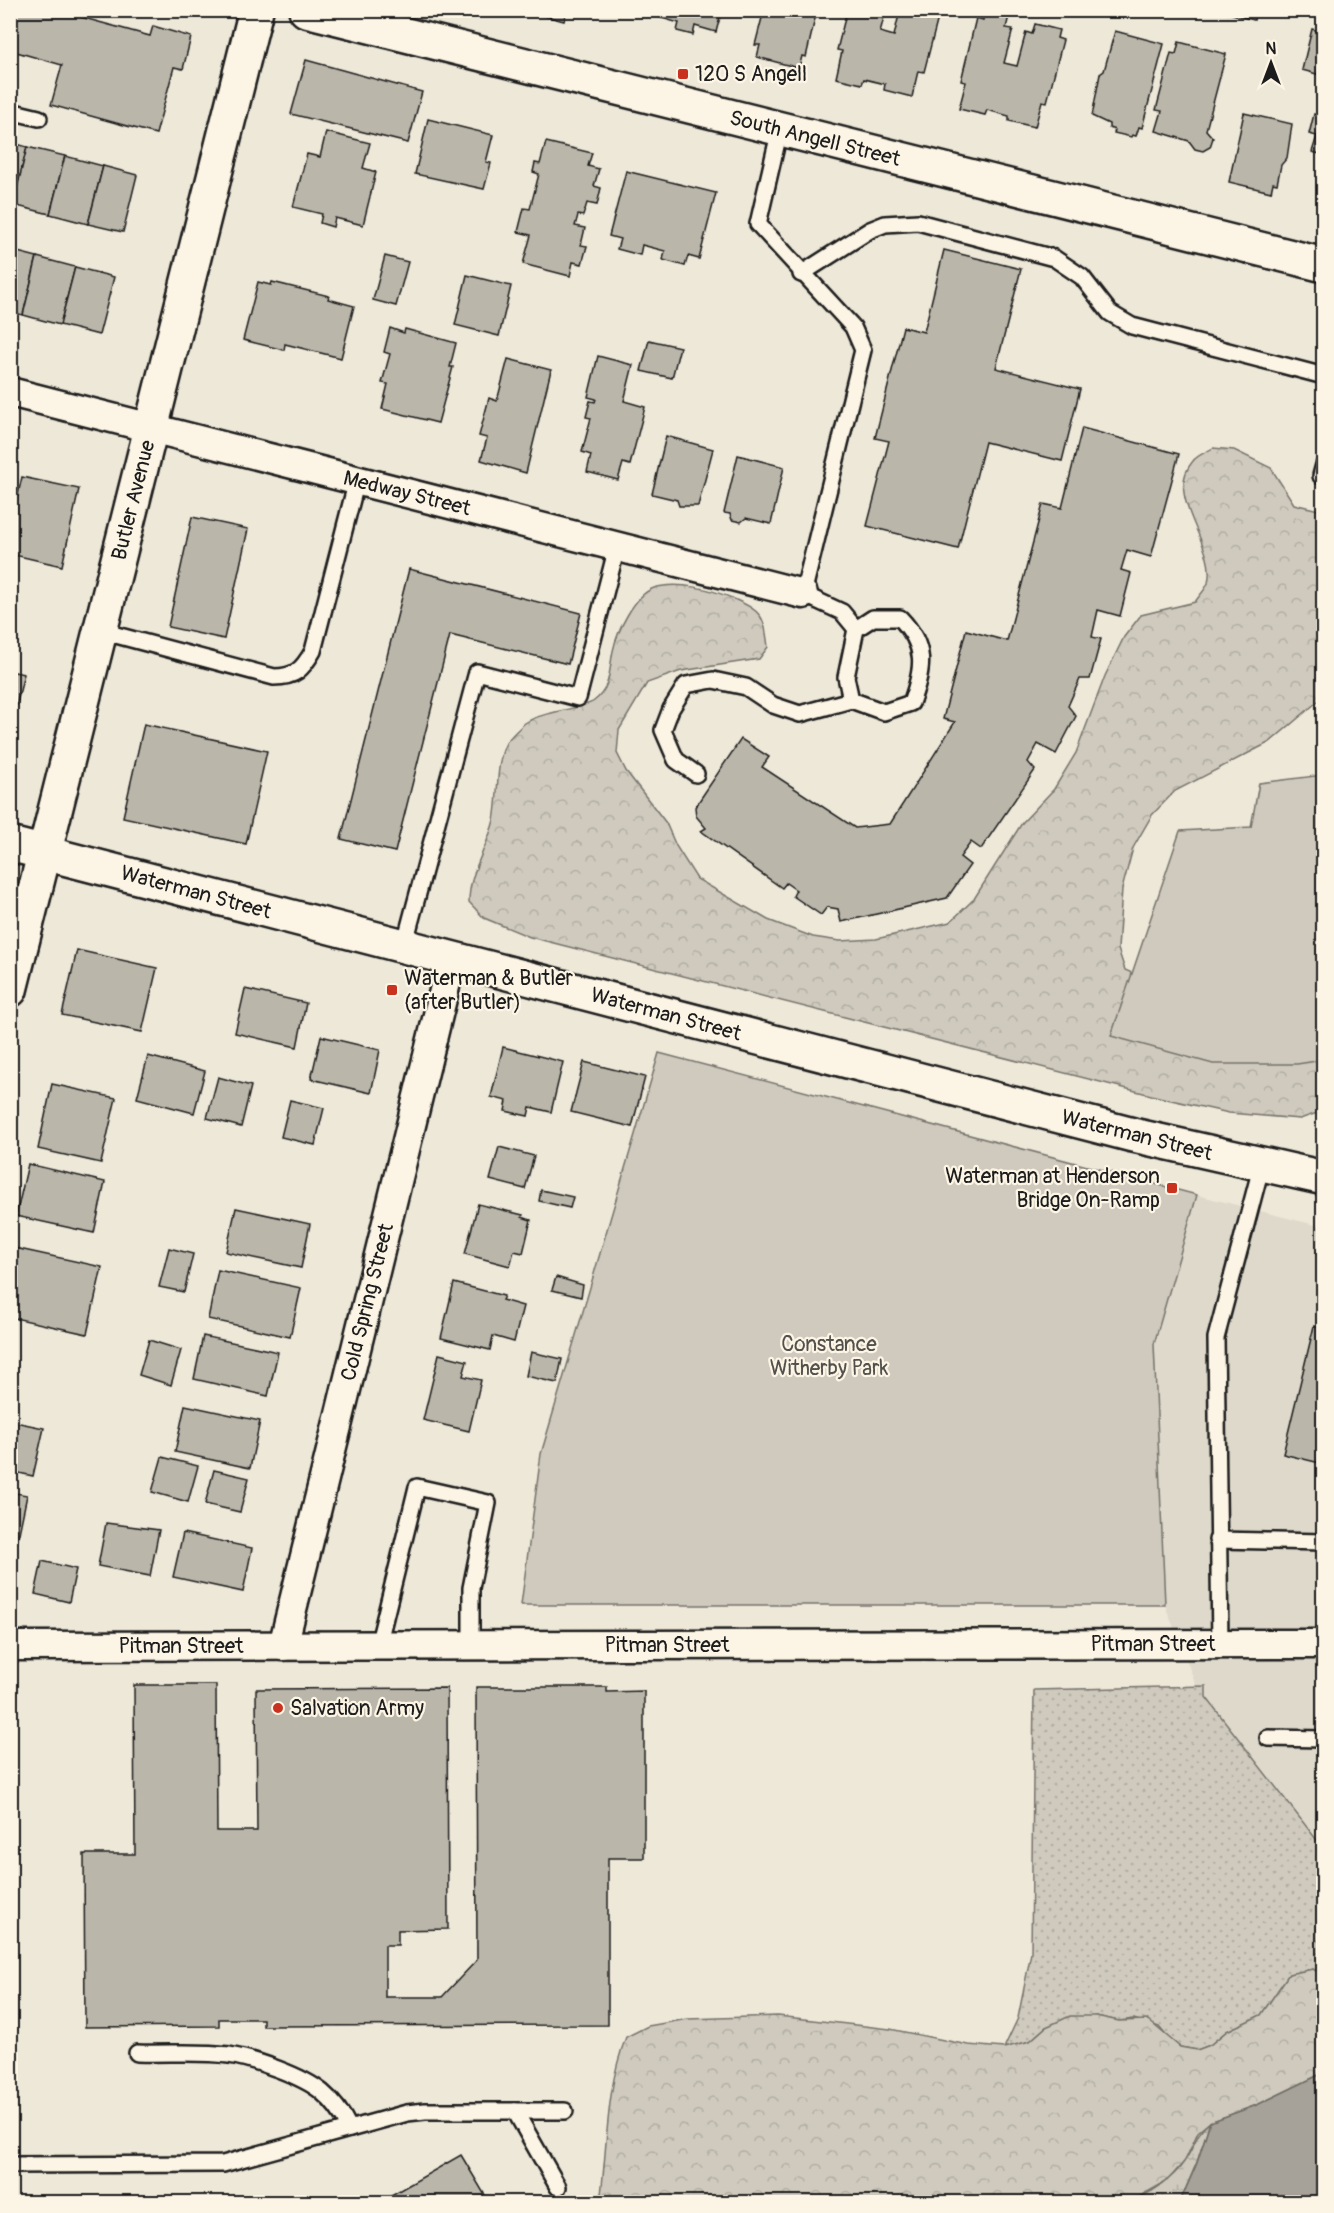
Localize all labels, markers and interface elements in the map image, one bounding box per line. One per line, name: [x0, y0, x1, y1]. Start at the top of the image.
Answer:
north arrow: [1241, 33, 1301, 93]
text: N: [1266, 39, 1277, 59]
place label: 120 S Angell: [695, 61, 807, 88]
marker: 120 S Angell: [676, 67, 690, 81]
street label: South Angell Street: [727, 104, 904, 173]
street label: Butler Avenue: [106, 437, 162, 563]
street label: Medway Street: [340, 465, 474, 522]
street label: Waterman Street: [118, 859, 275, 926]
place label: Waterman & Butler (after Butler): [404, 965, 574, 1016]
street label: Waterman Street: [588, 981, 745, 1048]
marker: Waterman & Butler (after Butler): [385, 983, 399, 997]
street label: Waterman Street: [1059, 1104, 1216, 1167]
place label: Waterman at Henderson Bridge On-Ramp: [945, 1163, 1160, 1214]
marker: Waterman at Henderson Bridge On-Ramp: [1165, 1181, 1179, 1195]
street label: Cold Spring Street: [335, 1220, 400, 1384]
park label: Constance Witherby Park: [770, 1331, 888, 1382]
street label: Pitman Street: [1091, 1631, 1216, 1658]
street label: Pitman Street: [605, 1632, 730, 1659]
street label: Pitman Street: [119, 1633, 244, 1660]
place label: Salvation Army: [290, 1695, 424, 1722]
marker: Salvation Army: [271, 1701, 285, 1715]

